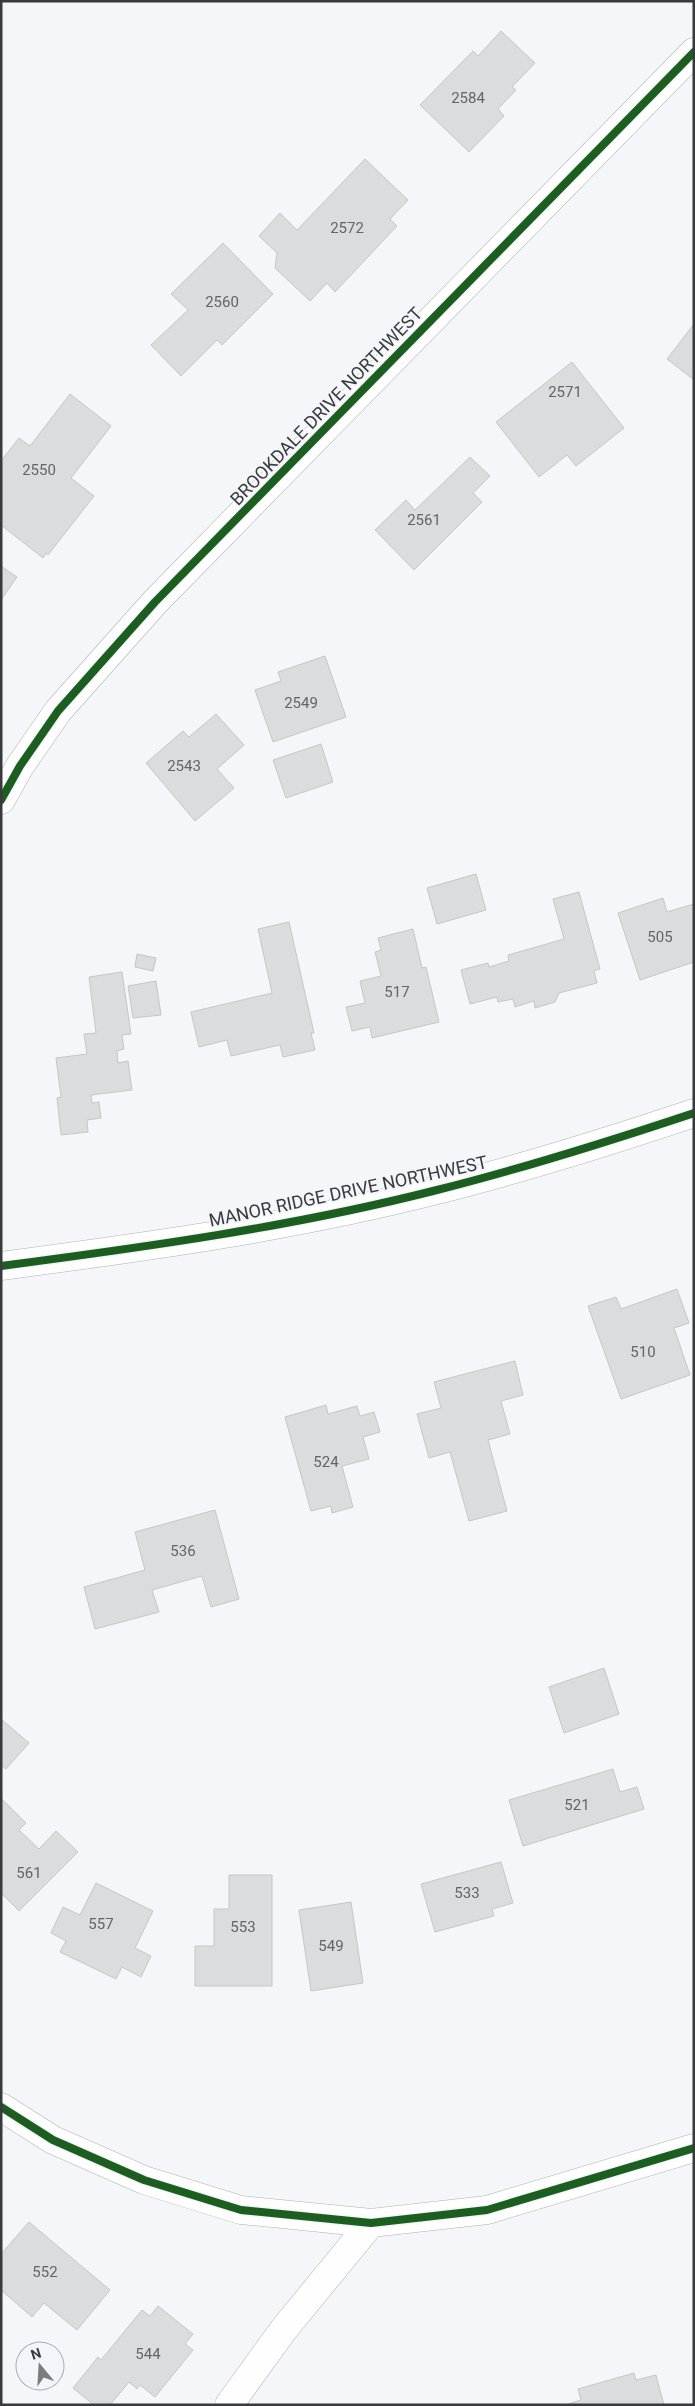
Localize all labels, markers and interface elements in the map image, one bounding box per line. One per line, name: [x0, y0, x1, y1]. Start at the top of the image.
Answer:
house number: 2584: [451, 89, 485, 107]
house number: 2572: [330, 219, 364, 237]
house number: 2560: [205, 293, 239, 311]
street label: BROOKDALE DRIVE NORTHWEST: [226, 303, 426, 509]
house number: 2571: [548, 383, 582, 401]
house number: 2550: [22, 461, 56, 479]
house number: 2561: [407, 511, 441, 529]
house number: 2549: [284, 694, 318, 712]
house number: 2543: [167, 757, 201, 775]
house number: 505: [647, 928, 673, 946]
house number: 517: [384, 983, 410, 1001]
street label: MANOR RIDGE DRIVE NORTHWEST: [207, 1151, 489, 1231]
house number: 510: [630, 1343, 656, 1361]
house number: 524: [313, 1453, 339, 1471]
house number: 536: [170, 1542, 196, 1560]
house number: 521: [564, 1796, 590, 1814]
house number: 561: [16, 1864, 42, 1882]
house number: 533: [454, 1884, 480, 1902]
house number: 557: [88, 1915, 114, 1933]
house number: 553: [230, 1918, 256, 1936]
house number: 549: [318, 1937, 344, 1955]
house number: 552: [32, 2263, 58, 2281]
north arrow: [15, 2341, 65, 2391]
text: N: [29, 2344, 43, 2363]
house number: 544: [135, 2345, 161, 2363]

